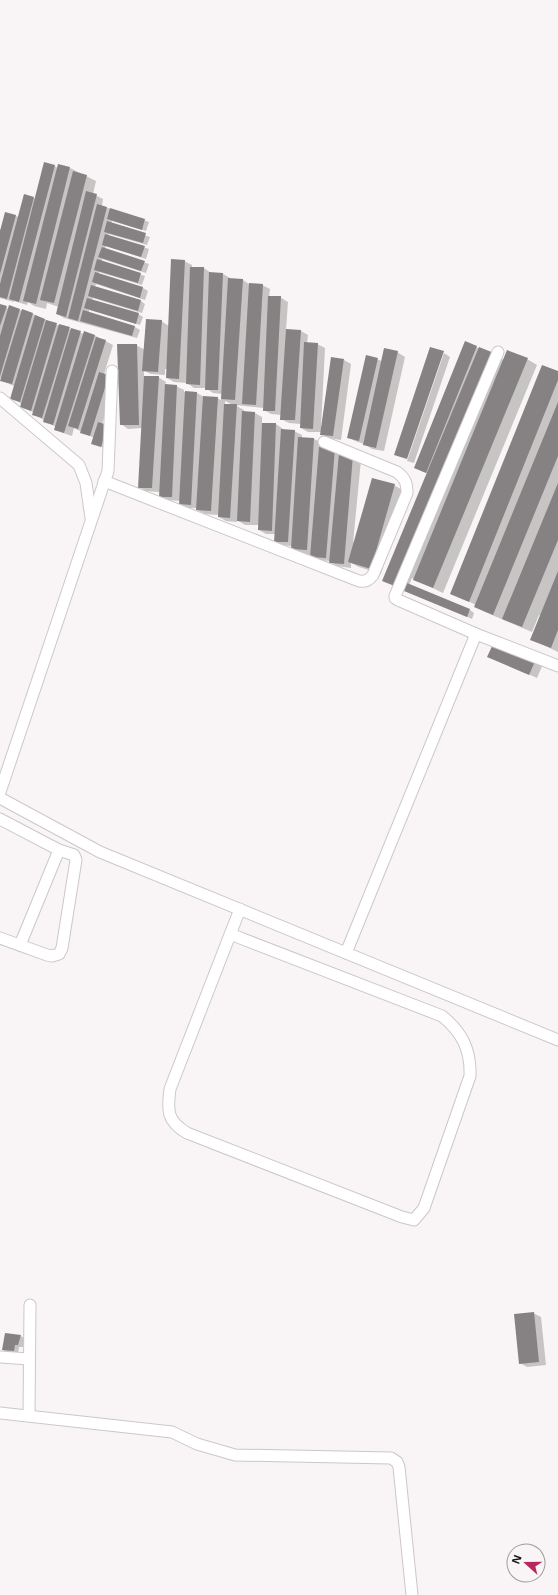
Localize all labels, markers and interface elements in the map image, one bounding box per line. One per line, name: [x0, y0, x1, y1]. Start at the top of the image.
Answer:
north arrow: [506, 1543, 546, 1583]
text: N: [508, 1552, 525, 1566]

